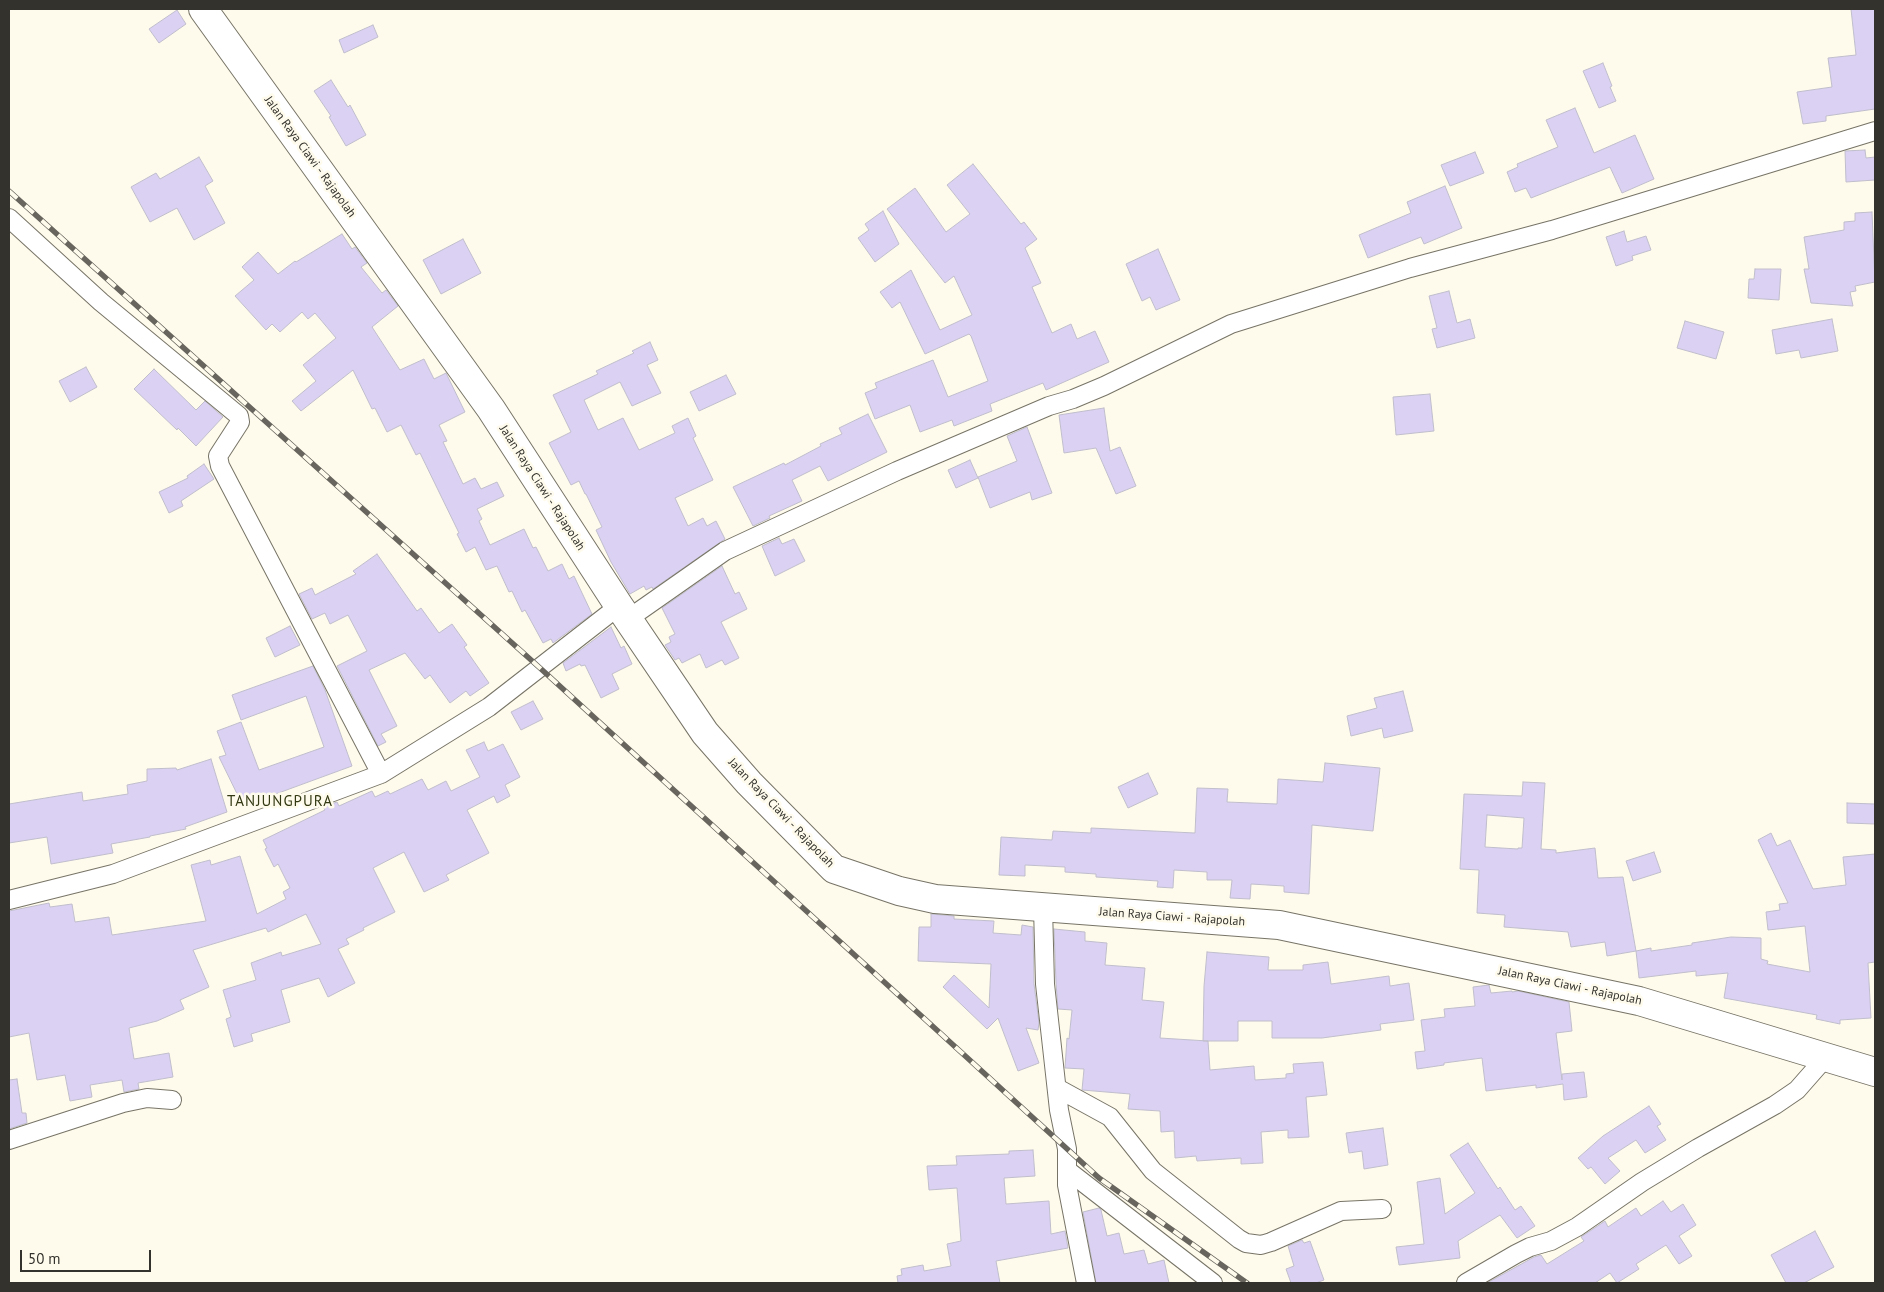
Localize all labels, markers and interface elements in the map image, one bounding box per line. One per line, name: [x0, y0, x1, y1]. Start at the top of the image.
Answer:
street label: Jalan Raya Ciawi - Rajapolah: [261, 94, 359, 220]
street label: Jalan Raya Ciawi - Rajapolah: [496, 423, 588, 553]
street label: Jalan Raya Ciawi - Rajapolah: [725, 755, 837, 871]
district label: TANJUNGPURA: [226, 793, 334, 811]
street label: Jalan Raya Ciawi - Rajapolah: [1099, 905, 1245, 929]
street label: Jalan Raya Ciawi - Rajapolah: [1497, 964, 1643, 1008]
scale bar: [22, 1240, 154, 1272]
text: 50 m: [28, 1249, 61, 1268]

